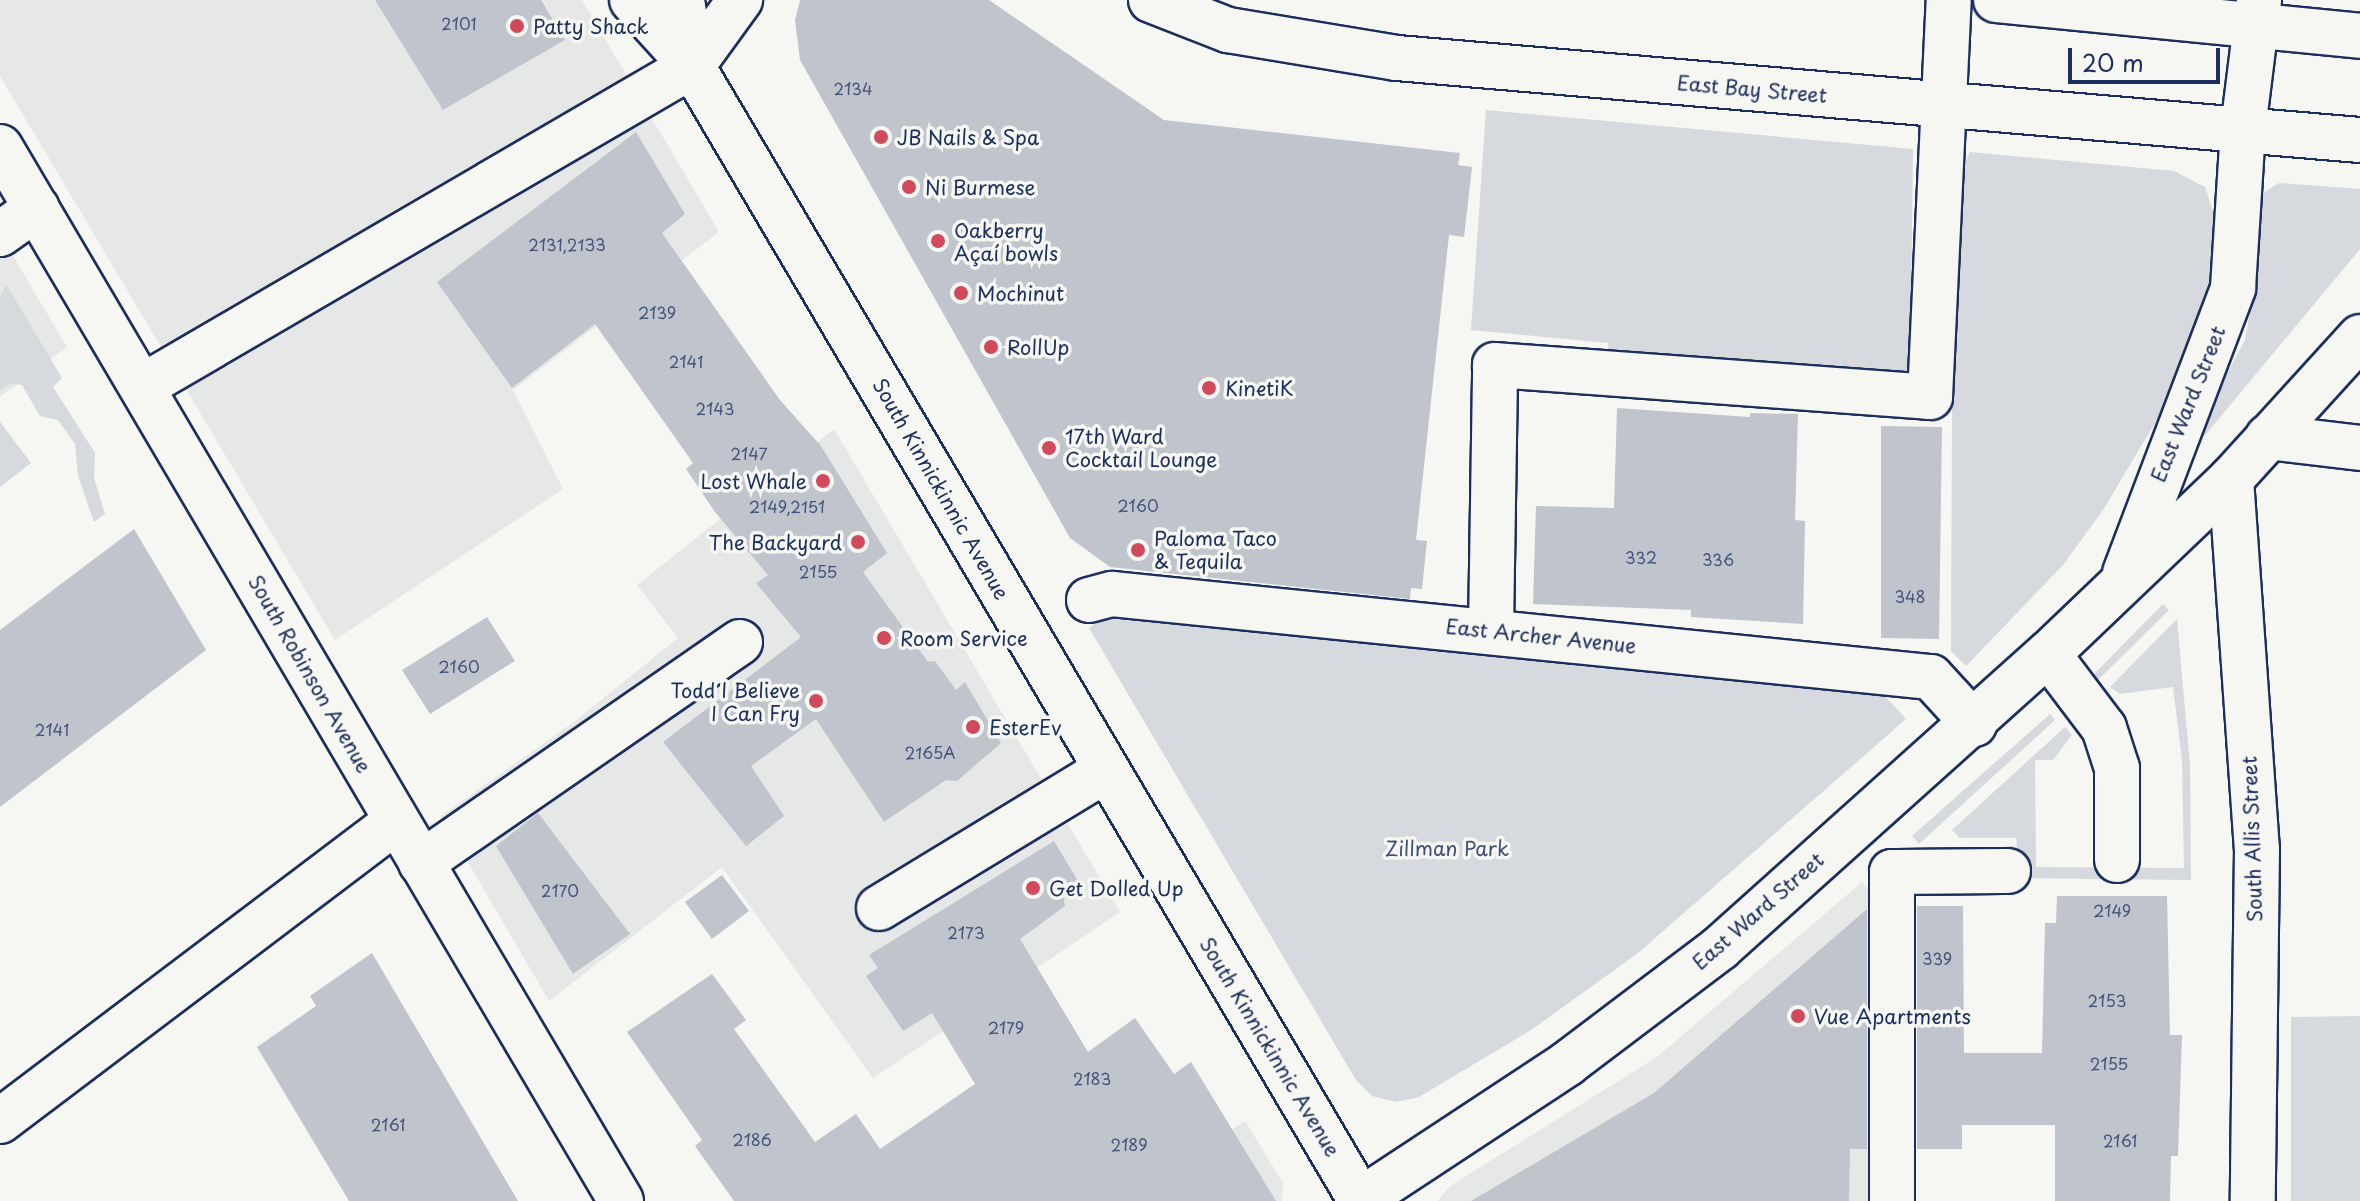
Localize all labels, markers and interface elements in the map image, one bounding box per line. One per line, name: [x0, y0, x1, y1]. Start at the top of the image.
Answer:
house number: 2101: [441, 13, 477, 33]
place label: Patty Shack: [533, 14, 649, 38]
marker: Patty Shack: [508, 17, 526, 35]
scale bar: [2072, 32, 2224, 82]
text: 20 m: [2082, 44, 2144, 80]
street label: East Bay Street: [1676, 70, 1828, 108]
house number: 2134: [833, 78, 873, 98]
place label: JB Nails & Spa: [897, 125, 1042, 149]
marker: JB Nails & Spa: [872, 128, 890, 146]
place label: Ni Burmese: [925, 175, 1037, 199]
marker: Ni Burmese: [900, 178, 918, 196]
place label: Oakberry Açaí bowls: [954, 218, 1058, 265]
marker: Oakberry Açaí bowls: [929, 232, 947, 250]
house number: 2131,2133: [528, 234, 606, 254]
place label: Mochinut: [977, 281, 1064, 305]
marker: Mochinut: [952, 284, 970, 302]
house number: 2139: [638, 302, 676, 322]
street label: East Ward Street: [2146, 322, 2230, 486]
place label: RollUp: [1007, 335, 1069, 359]
marker: RollUp: [982, 338, 1000, 356]
house number: 2141: [669, 351, 703, 371]
street label: South Kinnickinnic Avenue: [868, 374, 1014, 604]
place label: KinetiK: [1225, 376, 1293, 400]
marker: KinetiK: [1200, 379, 1218, 397]
house number: 2143: [696, 398, 734, 418]
place label: 17th Ward Cocktail Lounge: [1065, 424, 1217, 471]
marker: 17th Ward Cocktail Lounge: [1040, 439, 1058, 457]
house number: 2147: [730, 443, 768, 463]
place label: Lost Whale: [700, 469, 807, 493]
marker: Lost Whale: [814, 472, 832, 490]
house number: 2160: [1117, 495, 1159, 515]
house number: 2149,2151: [749, 496, 825, 516]
place label: Paloma Taco & Tequila: [1154, 526, 1277, 573]
place label: The Backyard: [708, 530, 842, 554]
marker: The Backyard: [849, 533, 867, 551]
marker: Paloma Taco & Tequila: [1129, 541, 1147, 559]
house number: 332: [1625, 547, 1657, 567]
house number: 336: [1702, 549, 1734, 569]
house number: 2155: [799, 561, 837, 581]
street label: South Robinson Avenue: [244, 572, 376, 776]
house number: 348: [1894, 586, 1926, 606]
street label: East Archer Avenue: [1445, 614, 1637, 658]
place label: Room Service: [900, 626, 1027, 650]
marker: Room Service: [875, 629, 893, 647]
house number: 2160: [438, 656, 480, 676]
place label: Todd I Believe I Can Fry: [670, 678, 800, 725]
marker: Todd I Believe I Can Fry: [807, 692, 825, 710]
place label: EsterEv: [989, 715, 1061, 739]
marker: EsterEv: [964, 718, 982, 736]
house number: 2141: [35, 719, 69, 739]
house number: 2165A: [905, 742, 955, 762]
street label: South Allis Street: [2237, 754, 2267, 924]
park label: Zillman Park: [1385, 836, 1509, 860]
street label: East Ward Street: [1687, 847, 1829, 975]
place label: Get Dolled Up: [1049, 876, 1187, 900]
marker: Get Dolled Up: [1024, 879, 1042, 897]
house number: 2170: [541, 880, 579, 900]
house number: 2149: [2093, 900, 2131, 920]
house number: 2173: [947, 922, 985, 942]
street label: South Kinnickinnic Avenue: [1195, 933, 1345, 1161]
house number: 339: [1922, 948, 1952, 968]
house number: 2153: [2088, 990, 2126, 1010]
place label: Vue Apartments: [1814, 1004, 1972, 1028]
marker: Vue Apartments: [1789, 1007, 1807, 1025]
house number: 2179: [988, 1017, 1024, 1037]
house number: 2155: [2090, 1053, 2128, 1073]
house number: 2183: [1073, 1068, 1111, 1088]
house number: 2161: [371, 1114, 405, 1134]
house number: 2186: [732, 1129, 772, 1149]
house number: 2161: [2103, 1130, 2137, 1150]
house number: 2189: [1110, 1134, 1148, 1154]

